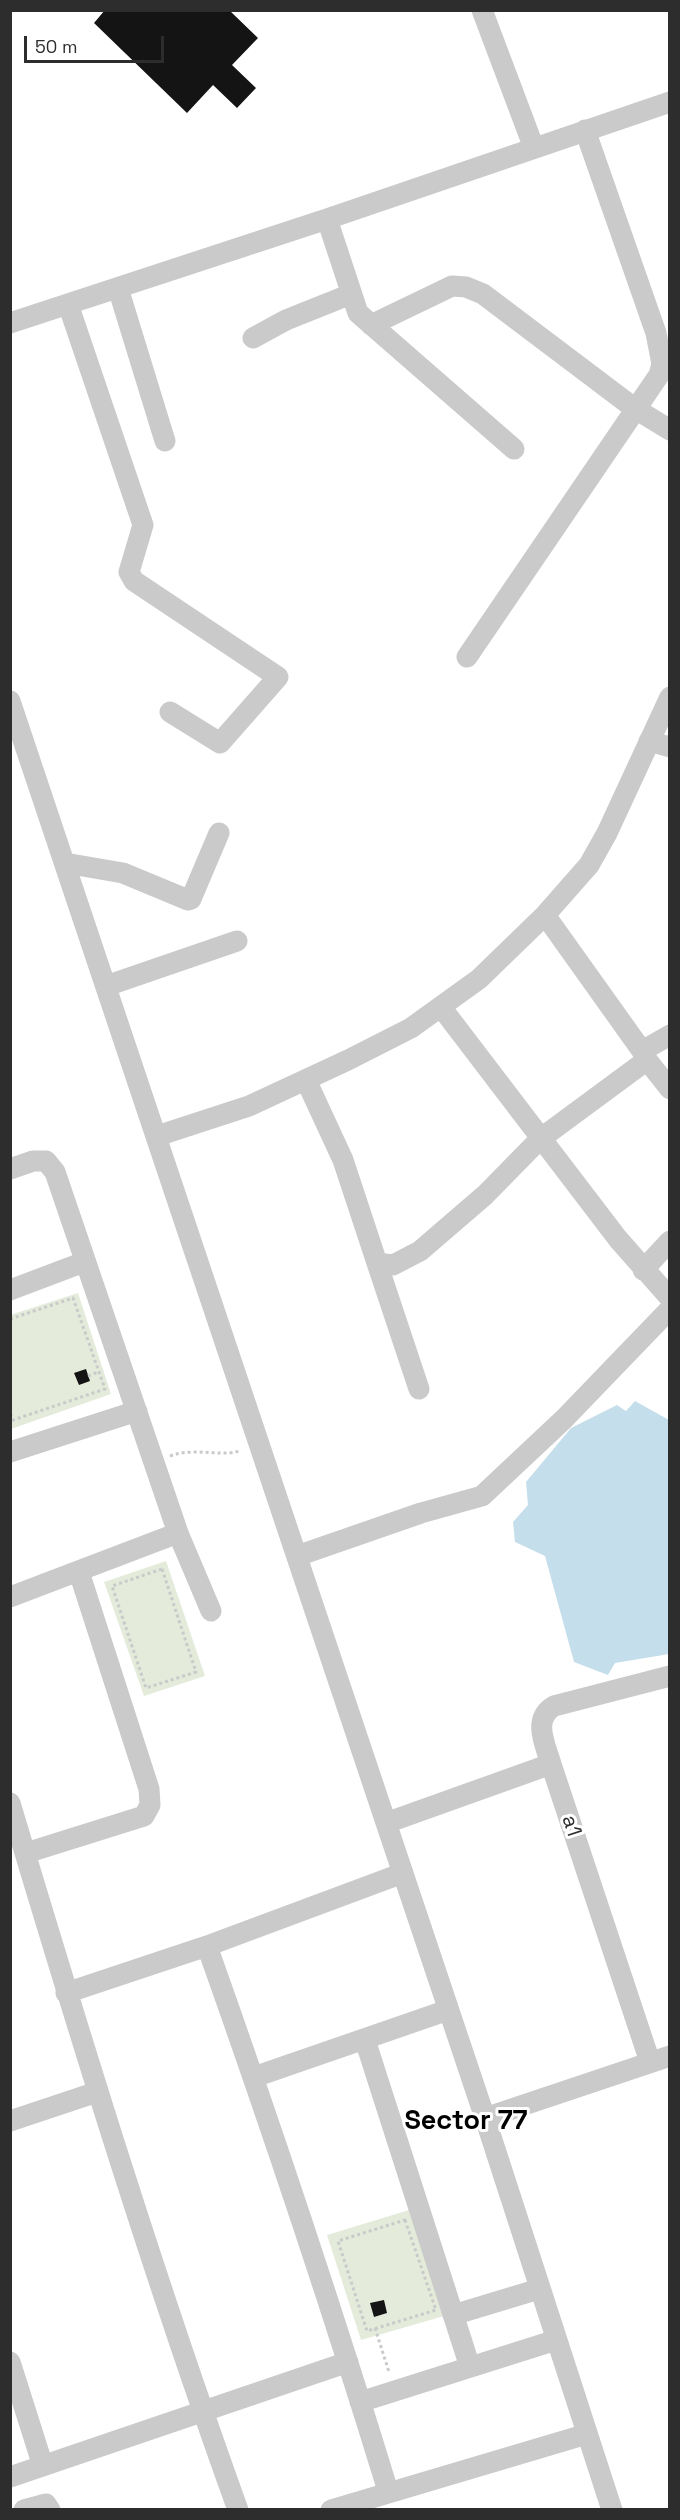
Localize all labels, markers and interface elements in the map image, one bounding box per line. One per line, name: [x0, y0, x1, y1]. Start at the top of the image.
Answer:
scale bar: [27, 24, 166, 62]
text: 50 m: [35, 35, 77, 58]
street label: a1: [556, 1812, 586, 1840]
district label: Sector 77: [404, 2106, 528, 2138]

